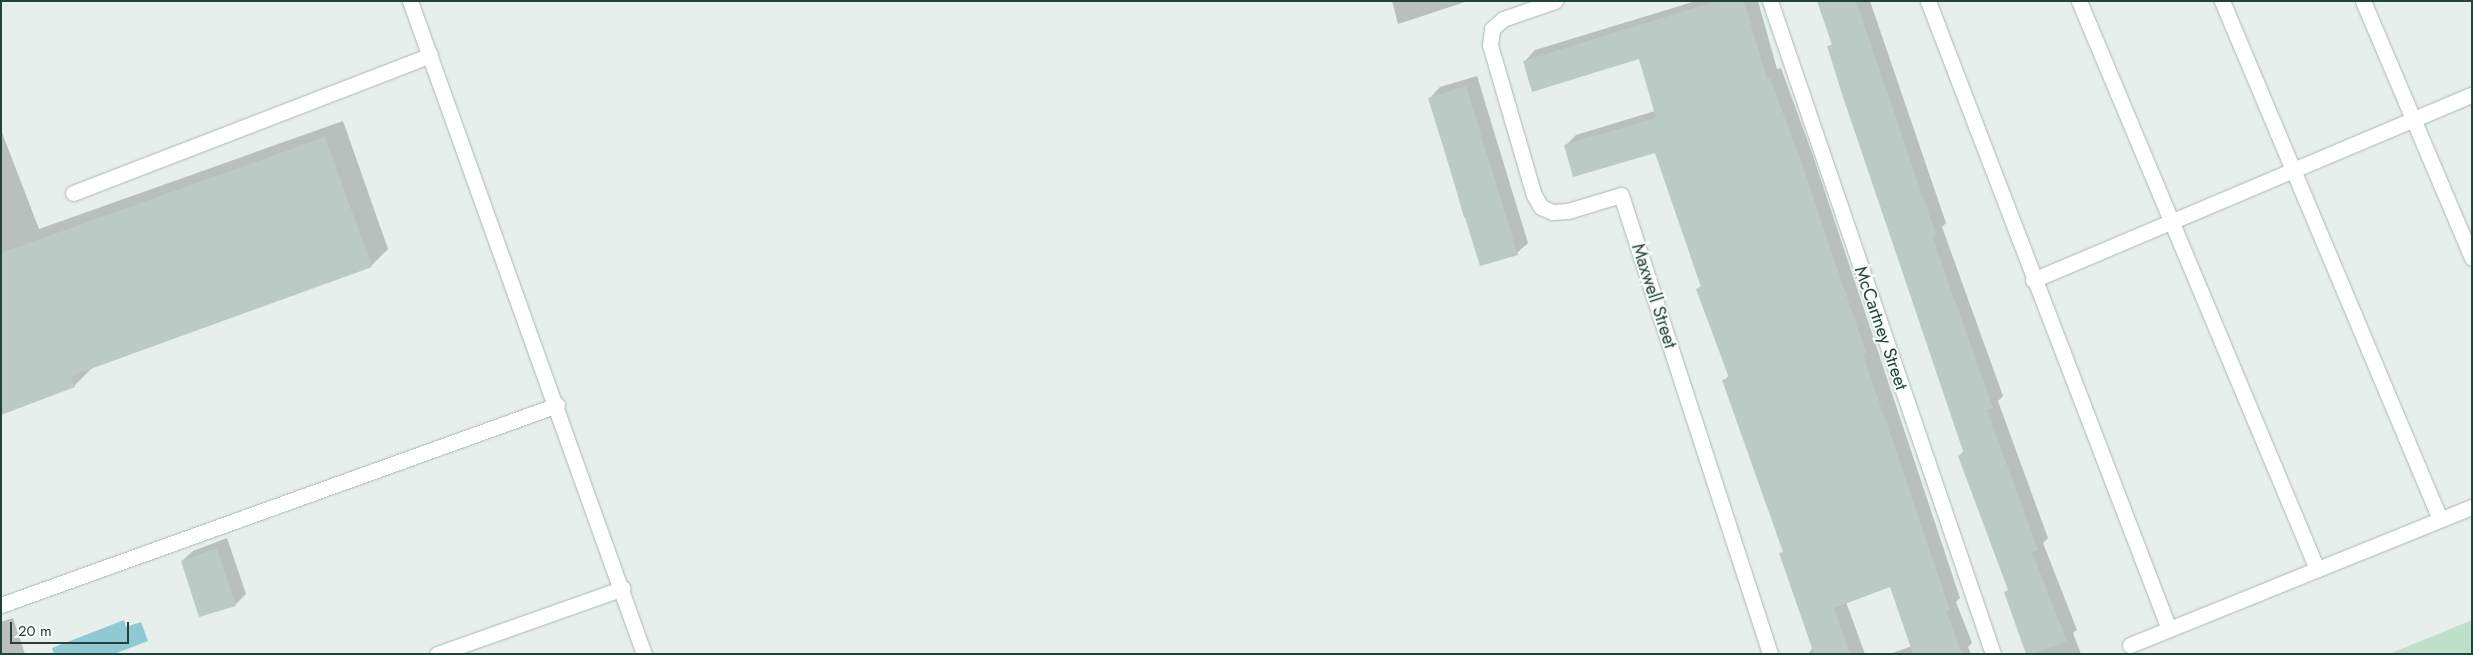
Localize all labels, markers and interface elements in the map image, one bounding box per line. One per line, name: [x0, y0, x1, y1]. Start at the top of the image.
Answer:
street label: Maxwell Street: [1627, 241, 1681, 351]
street label: McCartney Street: [1850, 263, 1912, 393]
scale bar: [12, 612, 131, 644]
text: 20 m: [18, 620, 52, 642]

